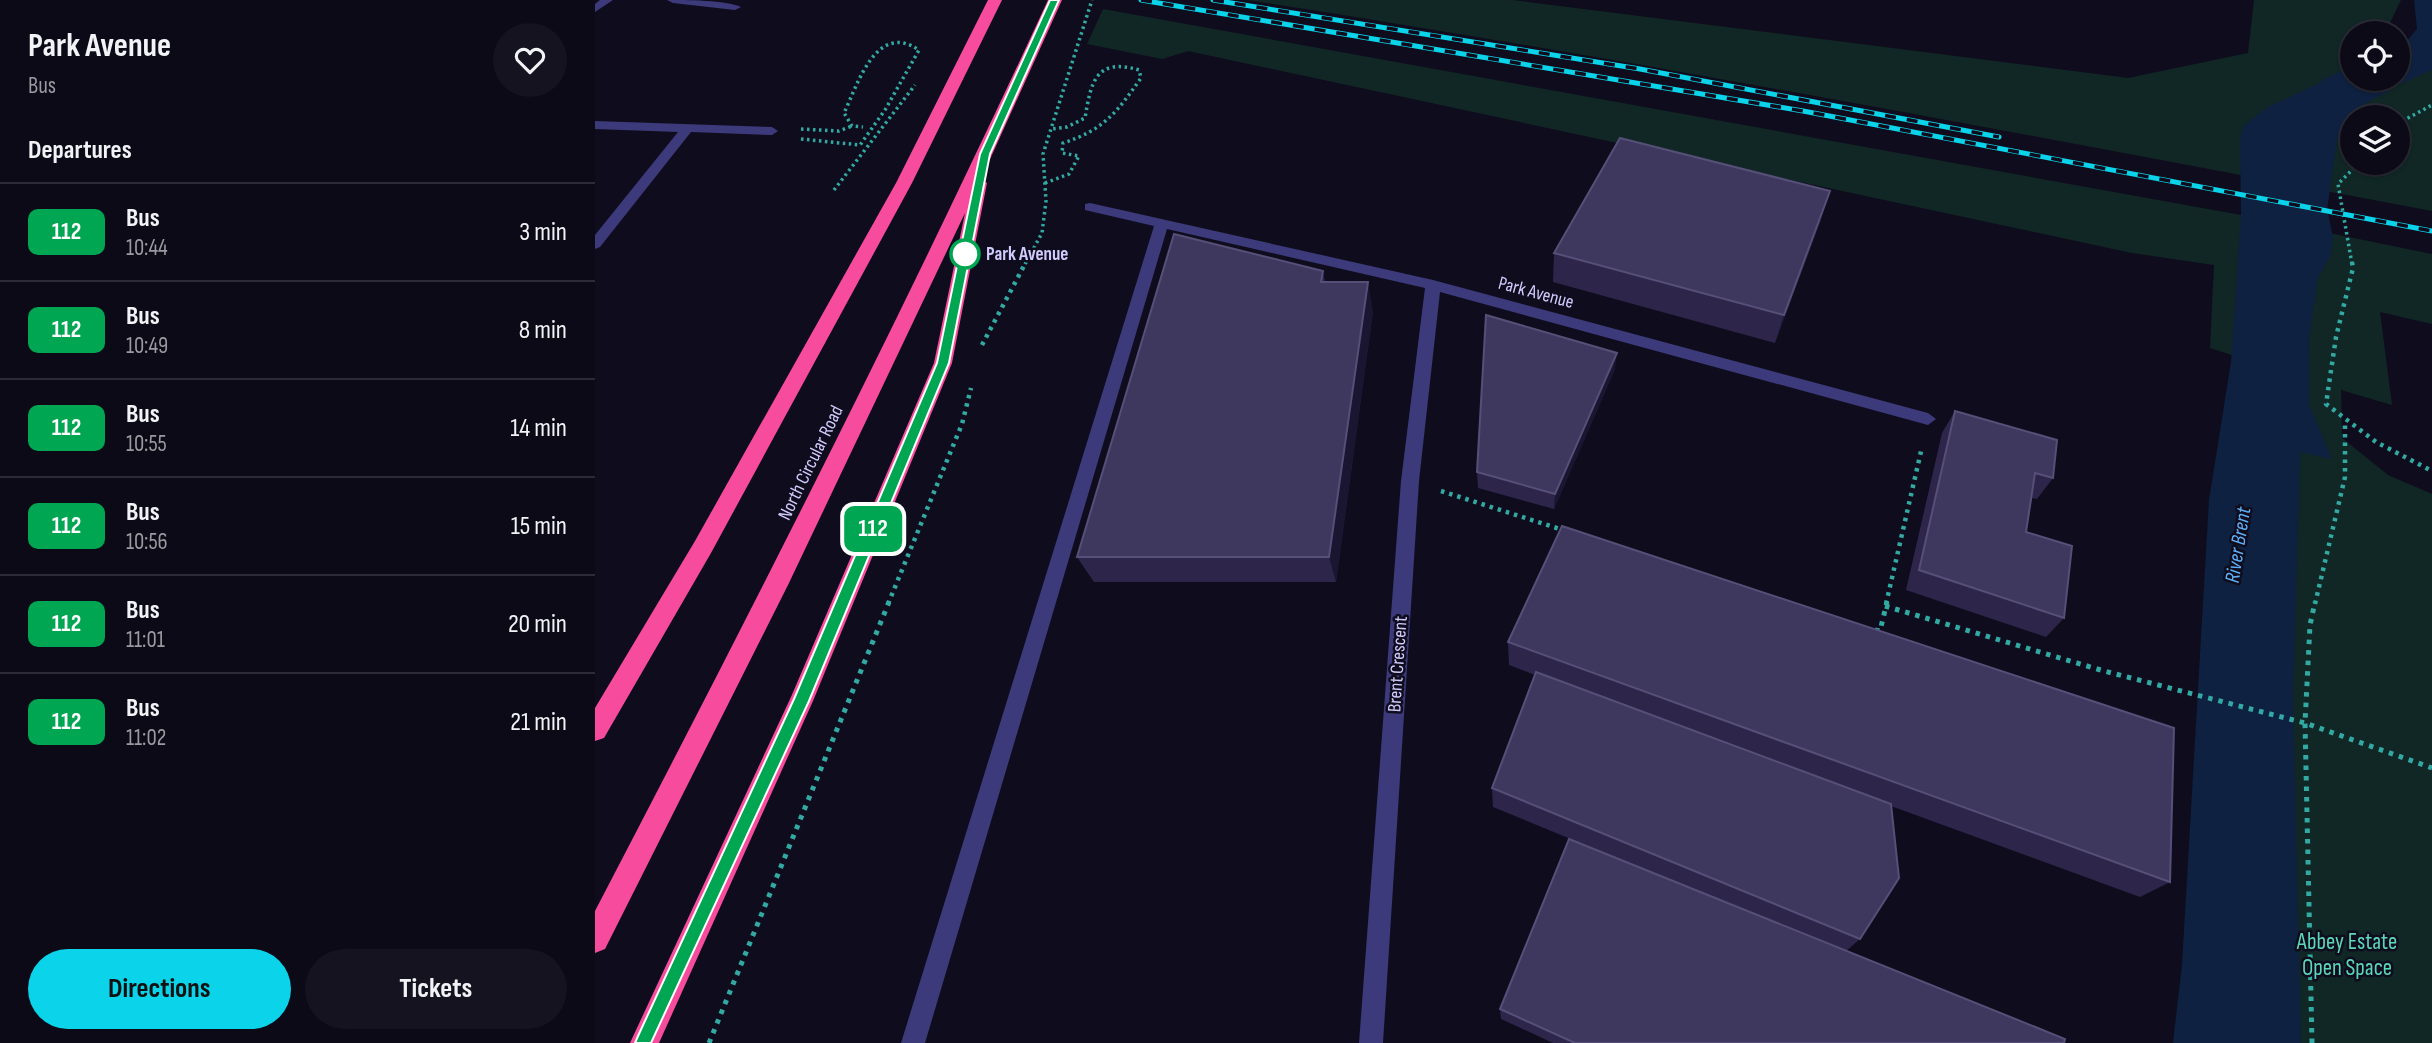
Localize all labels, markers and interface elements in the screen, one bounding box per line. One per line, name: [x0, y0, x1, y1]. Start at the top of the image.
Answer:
map controls: [2340, 21, 2410, 175]
button: locate: [2340, 21, 2410, 91]
button: heart: [493, 23, 567, 97]
text: Park Avenue: [28, 26, 171, 66]
text: Bus: [28, 72, 56, 100]
button: layers: [2340, 105, 2410, 175]
text: Departures: [28, 135, 132, 166]
text: Bus: [126, 203, 160, 234]
text: 112: [52, 217, 81, 246]
text: 3 min: [519, 217, 567, 248]
text: 10:44: [126, 234, 168, 262]
marker: Park Avenue: [950, 239, 980, 269]
place label: Park Avenue: [986, 243, 1068, 266]
street label: Park Avenue: [1496, 272, 1576, 314]
text: Bus: [126, 301, 160, 332]
text: 112: [52, 315, 81, 344]
text: 8 min: [519, 315, 567, 346]
text: 10:49: [126, 332, 168, 360]
text: Bus: [126, 399, 160, 430]
street label: North Circular Road: [773, 402, 849, 524]
text: 112: [52, 413, 81, 442]
text: 14 min: [510, 413, 567, 444]
text: 10:55: [126, 430, 167, 458]
text: Bus: [126, 497, 160, 528]
water label: River Brent: [2220, 505, 2256, 585]
line badge: 112: [833, 506, 913, 552]
text: 112: [52, 511, 81, 540]
text: 15 min: [511, 511, 567, 542]
text: 112: [858, 514, 888, 543]
text: 10:56: [126, 528, 168, 556]
text: Bus: [126, 595, 160, 626]
text: 112: [52, 609, 81, 638]
text: 20 min: [508, 609, 567, 640]
street label: Brent Crescent: [1383, 615, 1413, 713]
text: 11:01: [126, 626, 165, 654]
text: Bus: [126, 693, 160, 724]
text: 112: [52, 707, 81, 736]
text: 21 min: [510, 707, 567, 738]
text: 11:02: [126, 724, 166, 752]
park label: Abbey Estate Open Space: [2296, 928, 2397, 982]
button: Directions: [28, 949, 291, 1029]
button: Tickets: [305, 949, 567, 1029]

